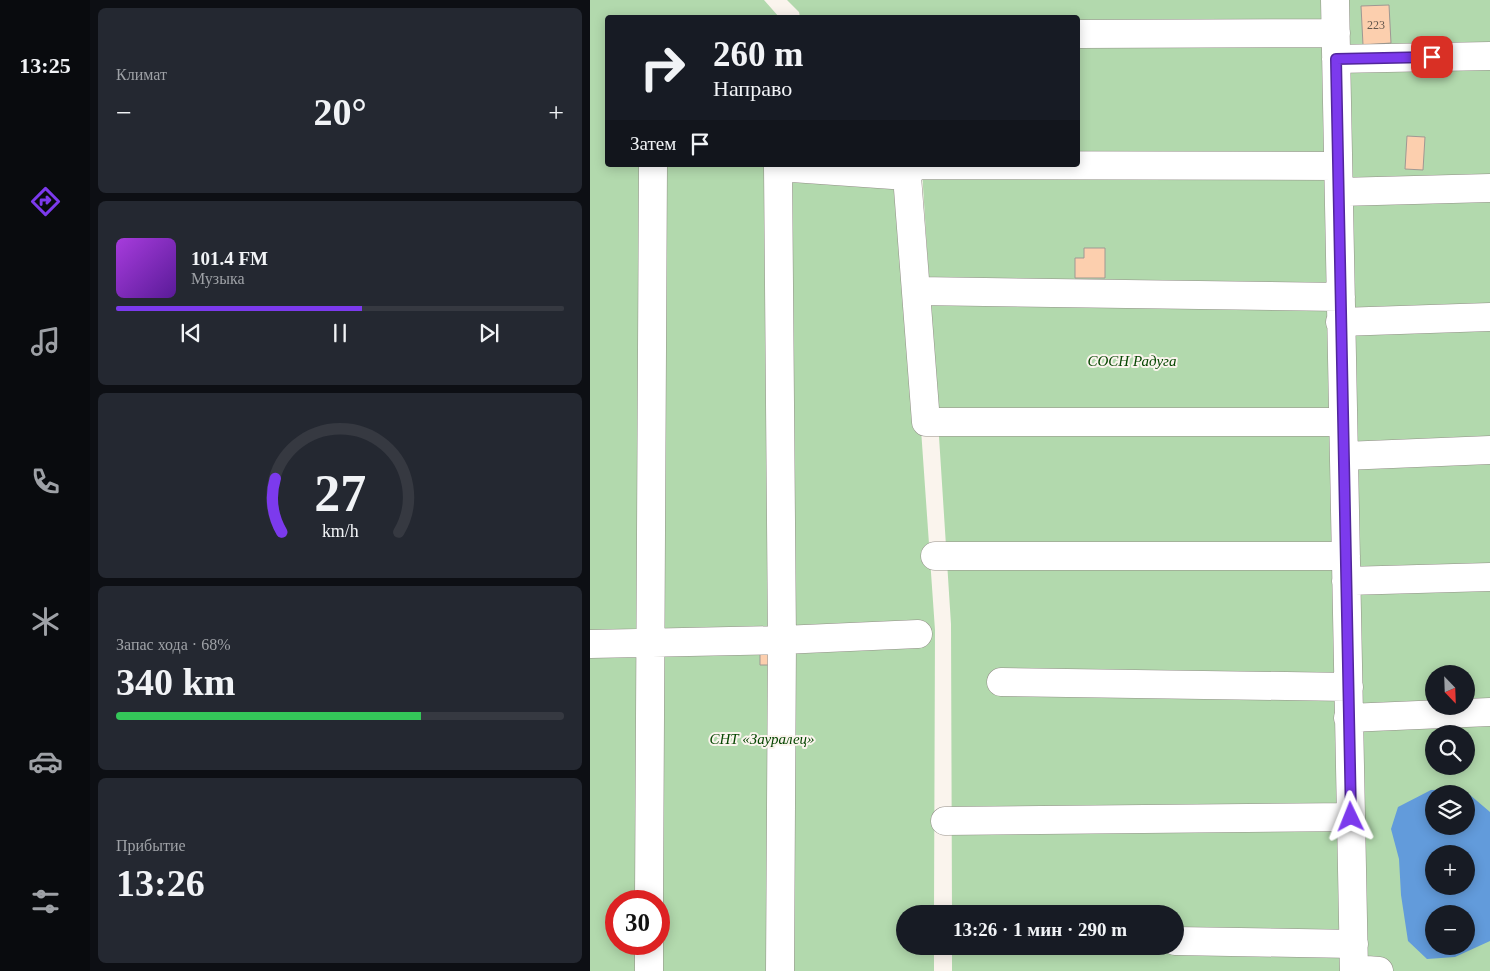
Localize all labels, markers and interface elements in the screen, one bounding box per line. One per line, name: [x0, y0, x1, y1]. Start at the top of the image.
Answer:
house number: 223: [1367, 18, 1385, 32]
icon: right: [630, 35, 695, 100]
text: 260 m: [713, 35, 803, 74]
pin: [1411, 36, 1453, 78]
icon: arrive: [1418, 43, 1446, 71]
text: 13:25: [19, 53, 71, 78]
text: Климат: [116, 66, 167, 83]
text: Направо: [713, 76, 792, 101]
text: 20°: [313, 91, 367, 133]
text: −: [116, 97, 132, 128]
text: +: [548, 97, 564, 128]
icon: arrive: [686, 130, 714, 158]
text: Затем: [630, 133, 676, 154]
icon: directions: [28, 184, 63, 219]
text: 101.4 FM: [191, 248, 268, 269]
text: Музыка: [191, 270, 245, 287]
icon: previous: [177, 319, 205, 347]
icon: pause: [326, 319, 354, 347]
icon: next: [475, 319, 503, 347]
icon: music: [28, 324, 63, 359]
park label: СОСН Радуга: [1088, 353, 1176, 369]
icon: phone: [28, 464, 63, 499]
text: 27: [314, 465, 366, 522]
text: km/h: [322, 521, 358, 541]
icon: climate: [28, 604, 63, 639]
text: Запас хода · 68%: [116, 636, 231, 653]
text: 340 km: [116, 661, 235, 703]
north arrow: [1425, 665, 1475, 715]
map controls: [1425, 665, 1475, 955]
button: search: [1425, 725, 1475, 775]
park label: СНТ «Зауралец»: [709, 731, 815, 747]
icon: car: [28, 744, 63, 779]
button: layers: [1425, 785, 1475, 835]
position arrow: [1324, 790, 1376, 842]
text: Прибытие: [116, 837, 186, 854]
button: +: [1425, 845, 1475, 895]
text: 13:26: [116, 862, 205, 904]
icon: filters: [28, 884, 63, 919]
speed limit sign: 30: [605, 890, 670, 955]
button: −: [1425, 905, 1475, 955]
text: 13:26 · 1 мин · 290 m: [953, 919, 1127, 940]

